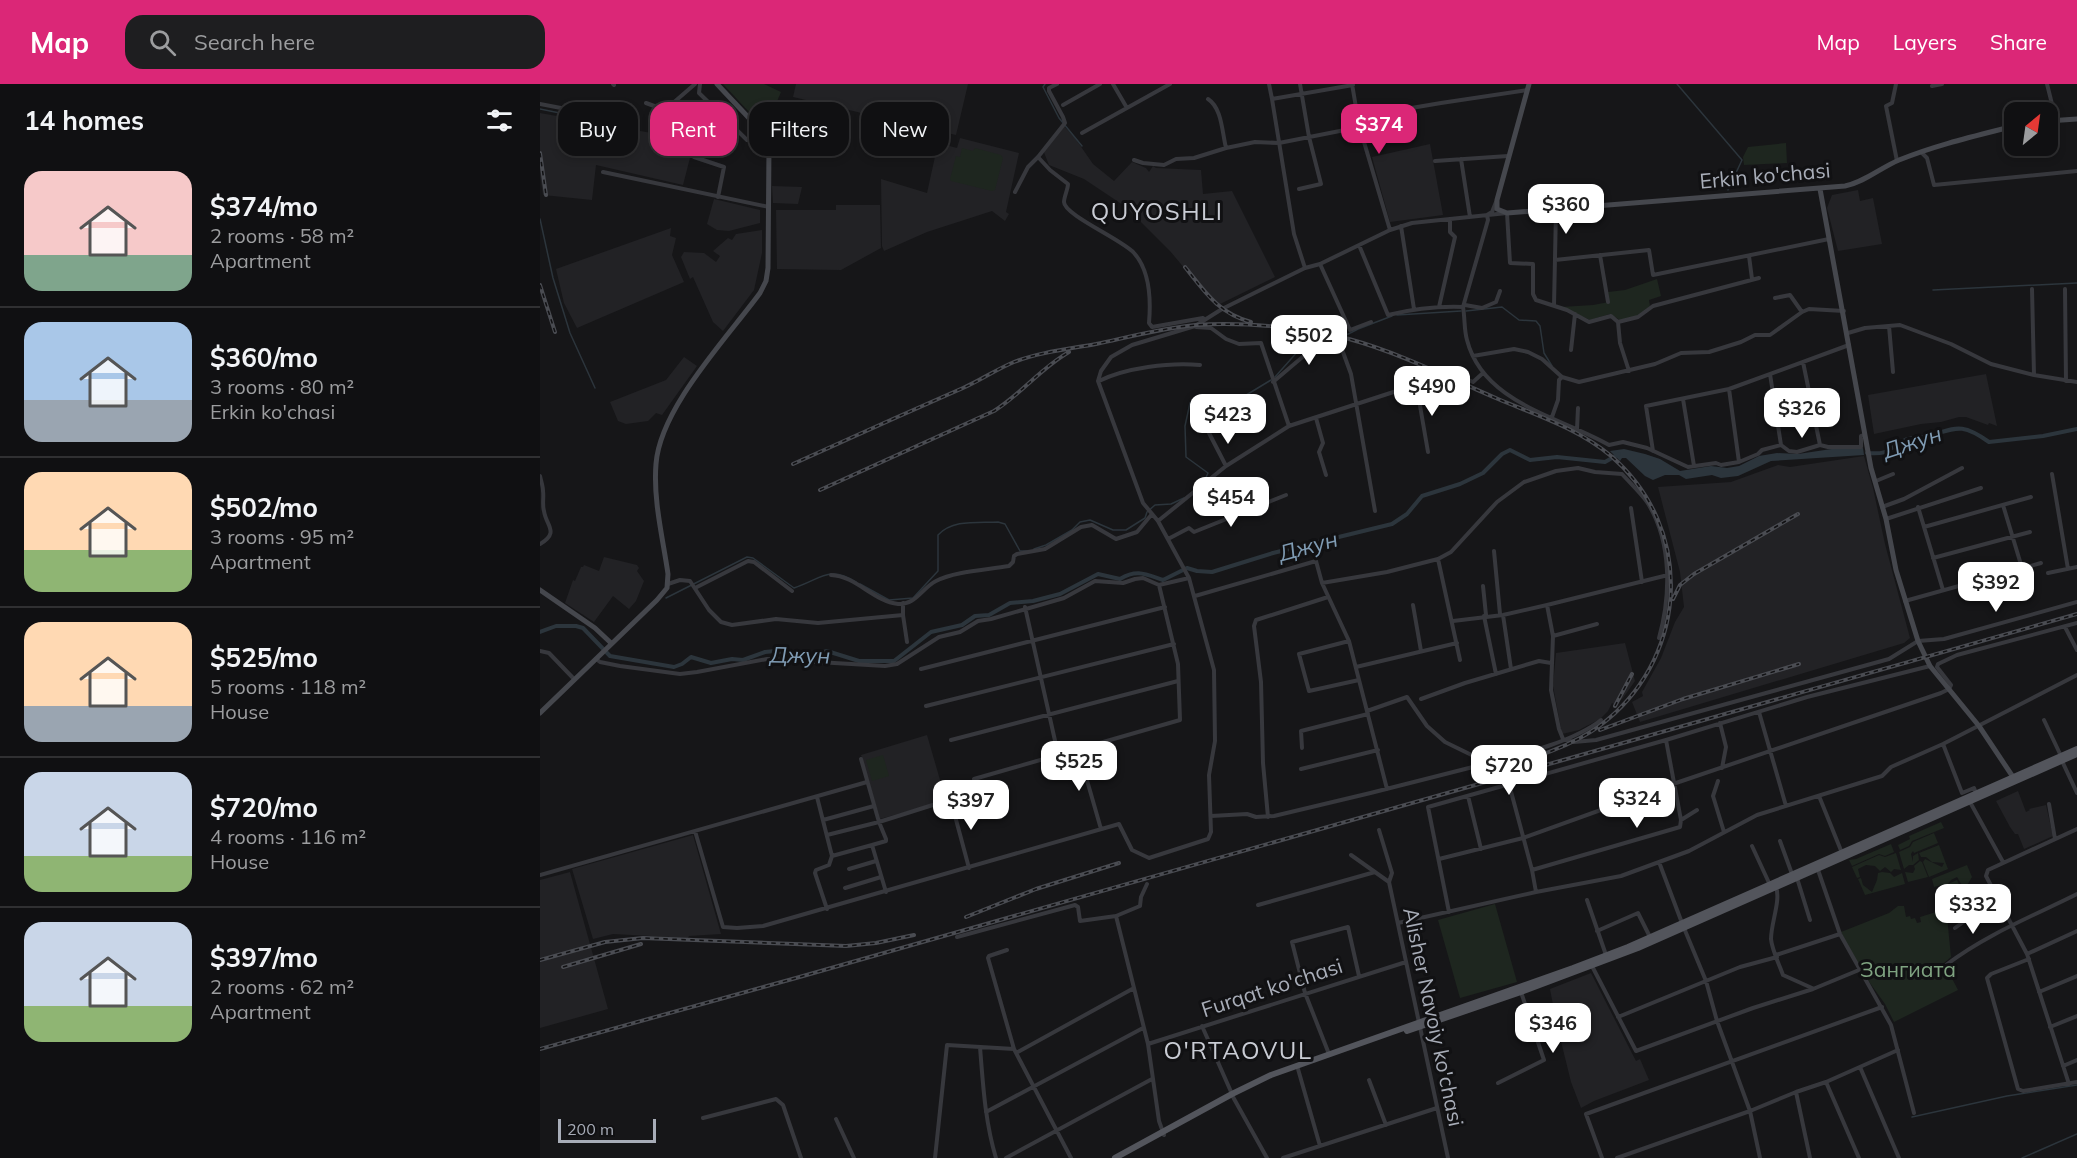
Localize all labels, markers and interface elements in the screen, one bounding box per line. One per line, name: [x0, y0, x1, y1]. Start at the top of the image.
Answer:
search box: [125, 15, 545, 69]
text: Map: [30, 25, 89, 60]
icon: search: [146, 26, 179, 59]
text: Search here: [194, 28, 315, 56]
text: Map: [1817, 29, 1860, 55]
text: Layers: [1893, 29, 1957, 55]
text: Share: [1990, 29, 2047, 55]
chip: Buy: [558, 102, 638, 156]
chip: Rent: [650, 102, 737, 156]
chip: Filters: [749, 102, 849, 156]
chip: New: [861, 102, 949, 156]
north arrow: [2004, 102, 2058, 156]
map controls: [2004, 102, 2058, 156]
text: 14 homes: [24, 104, 144, 137]
icon: filters: [483, 104, 516, 137]
pin: $374: [1343, 104, 1415, 155]
text: $374: [1355, 111, 1403, 136]
street label: Erkin ko'chasi: [1698, 156, 1832, 194]
pin: $360: [1530, 184, 1602, 235]
text: $374/mo: [210, 190, 318, 223]
text: $360: [1542, 191, 1590, 216]
icon: home: [72, 195, 144, 267]
district label: QUYOSHLI: [1091, 196, 1223, 226]
text: 2 rooms · 58 m²: [210, 223, 354, 248]
text: Apartment: [210, 248, 311, 273]
pin: $502: [1273, 315, 1345, 366]
text: $502: [1285, 322, 1333, 347]
text: $360/mo: [210, 341, 318, 374]
icon: home: [72, 346, 144, 418]
pin: $490: [1396, 366, 1468, 417]
text: $490: [1408, 373, 1456, 398]
text: 3 rooms · 80 m²: [210, 374, 354, 399]
pin: $326: [1766, 388, 1838, 439]
pin: $423: [1192, 394, 1264, 445]
text: $326: [1778, 395, 1826, 420]
text: Erkin ko'chasi: [210, 399, 335, 424]
text: $423: [1204, 401, 1252, 426]
water label: Джун: [1877, 419, 1945, 465]
pin: $454: [1195, 477, 1267, 528]
text: $454: [1207, 484, 1255, 509]
text: $502/mo: [210, 491, 318, 524]
icon: home: [72, 496, 144, 568]
text: 3 rooms · 95 m²: [210, 524, 354, 549]
water label: Джун: [1273, 525, 1341, 568]
text: Apartment: [210, 549, 311, 574]
pin: $392: [1960, 562, 2032, 613]
text: $392: [1972, 569, 2020, 594]
water label: Джун: [768, 640, 830, 670]
text: $525/mo: [210, 641, 318, 674]
icon: home: [72, 646, 144, 718]
text: 5 rooms · 118 m²: [210, 674, 366, 699]
text: House: [210, 699, 269, 724]
pin: $525: [1043, 741, 1115, 792]
pin: $720: [1473, 745, 1545, 796]
text: $525: [1055, 748, 1103, 773]
text: $720: [1485, 752, 1533, 777]
pin: $324: [1601, 778, 1673, 829]
pin: $397: [935, 780, 1007, 831]
text: $324: [1613, 785, 1661, 810]
text: $397: [947, 787, 995, 812]
text: $720/mo: [210, 791, 318, 824]
icon: home: [72, 796, 144, 868]
text: 4 rooms · 116 m²: [210, 824, 366, 849]
text: House: [210, 849, 269, 874]
pin: $332: [1937, 884, 2009, 935]
text: $332: [1949, 891, 1997, 916]
street label: Alisher Navoiy ko'chasi: [1398, 905, 1470, 1129]
text: $397/mo: [210, 941, 318, 974]
icon: home: [72, 946, 144, 1018]
street label: Furqat ko'chasi: [1198, 952, 1346, 1022]
park label: Зангиата: [1860, 956, 1956, 982]
text: 2 rooms · 62 m²: [210, 974, 354, 999]
text: Apartment: [210, 999, 311, 1024]
pin: $346: [1517, 1003, 1589, 1054]
text: $346: [1529, 1010, 1577, 1035]
district label: O'RTAOVUL: [1164, 1035, 1312, 1065]
scale bar: [558, 1116, 656, 1144]
text: 200 m: [567, 1119, 614, 1139]

